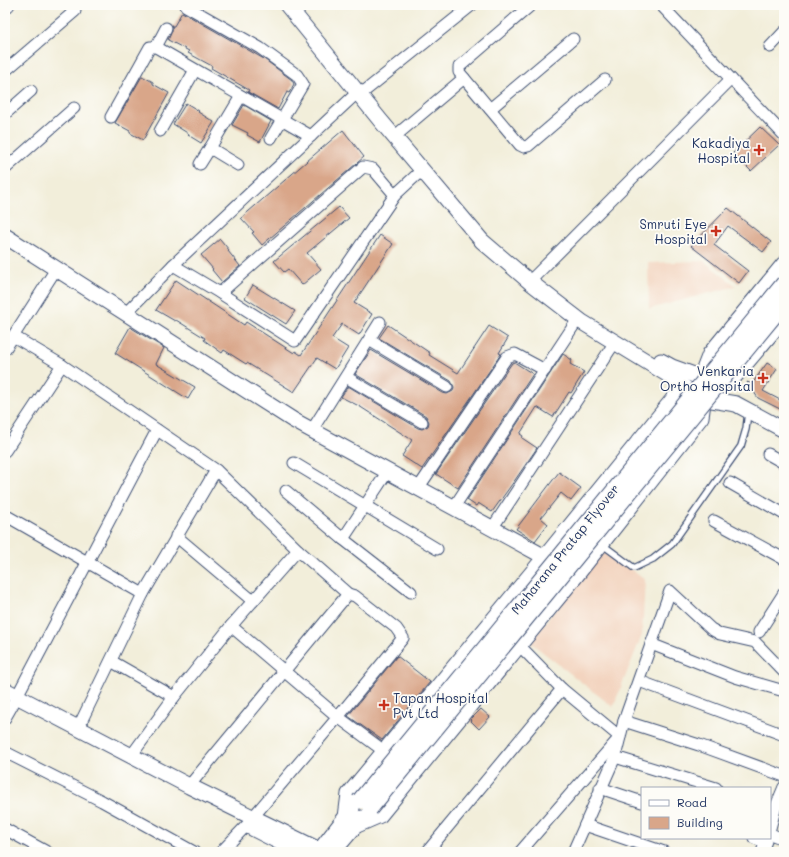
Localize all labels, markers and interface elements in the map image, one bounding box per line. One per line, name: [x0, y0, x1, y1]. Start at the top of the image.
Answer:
place label: Kakadiya Hospital: [692, 134, 750, 166]
marker: Kakadiya Hospital: [753, 144, 765, 156]
place label: Smruti Eye Hospital: [640, 215, 707, 247]
marker: Smruti Eye Hospital: [710, 225, 722, 237]
place label: Venkaria Ortho Hospital: [660, 362, 754, 394]
marker: Venkaria Ortho Hospital: [757, 372, 769, 384]
street label: Maharana Pratap Flyover: [507, 480, 623, 617]
place label: Tapan Hospital Pvt Ltd: [393, 689, 488, 721]
marker: Tapan Hospital Pvt Ltd: [378, 699, 390, 711]
legend: [641, 787, 771, 839]
text: Road: [677, 794, 707, 810]
text: Building: [677, 814, 723, 830]

